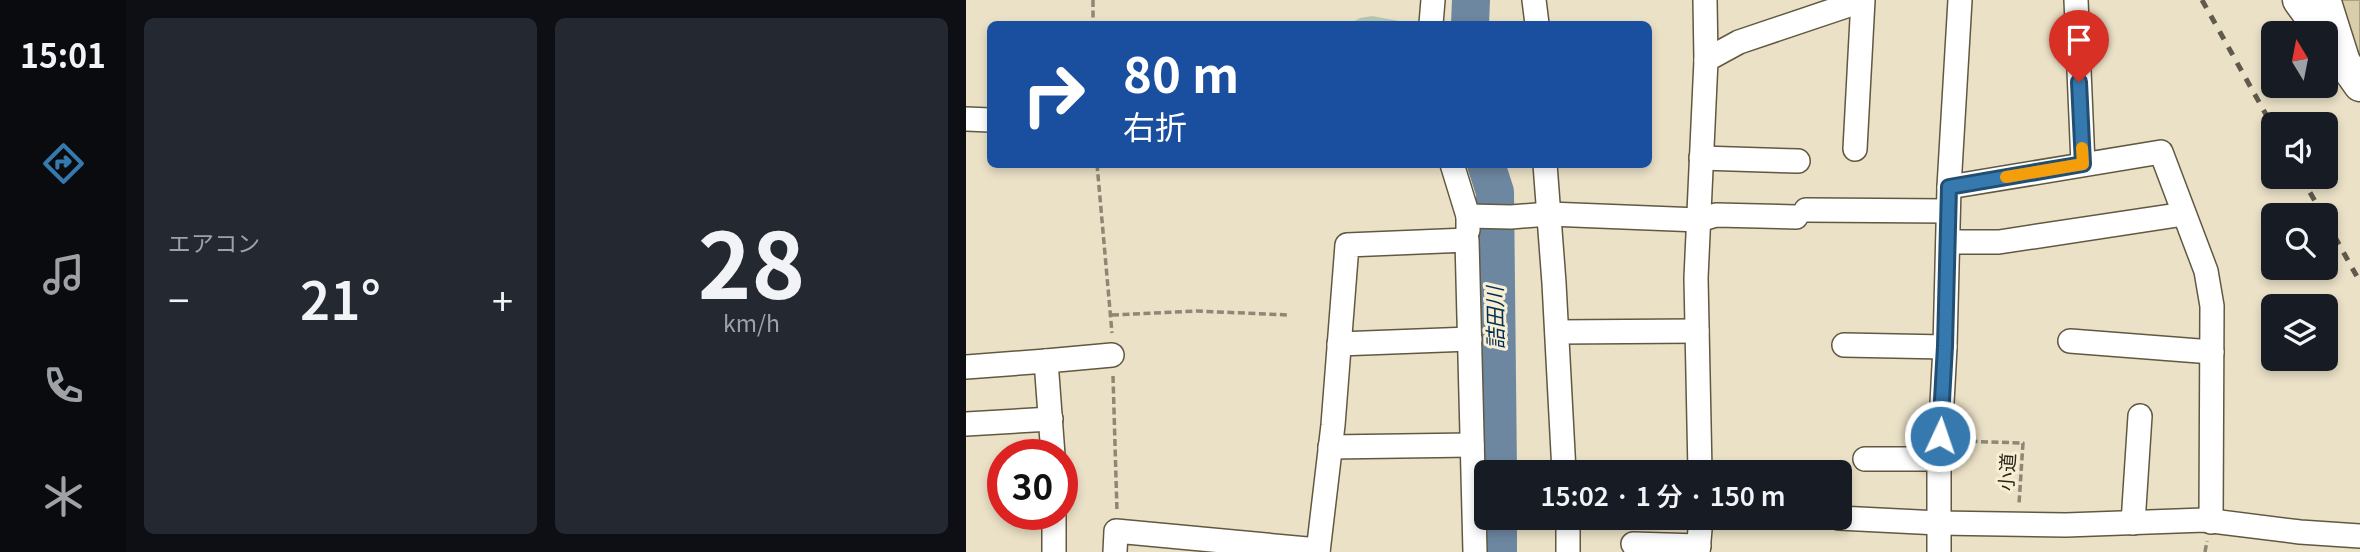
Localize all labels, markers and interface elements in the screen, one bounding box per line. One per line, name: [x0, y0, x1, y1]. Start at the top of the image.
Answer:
pin: [2049, 10, 2109, 82]
icon: arrive: [2060, 21, 2098, 59]
north arrow: [2261, 21, 2338, 98]
map controls: [2261, 21, 2338, 371]
text: 15:01: [20, 31, 106, 77]
text: 80 m: [1123, 36, 1239, 107]
icon: right: [1008, 49, 1099, 140]
text: 右折: [1123, 102, 1187, 148]
button: sound: [2261, 112, 2338, 189]
icon: directions: [39, 139, 88, 188]
text: 28: [698, 193, 805, 325]
button: search: [2261, 203, 2338, 280]
text: エアコン: [168, 225, 260, 259]
icon: music: [39, 250, 88, 299]
text: 21°: [300, 260, 381, 335]
text: −: [168, 271, 189, 326]
text: +: [492, 271, 513, 326]
water label: 詰田川: [1478, 284, 1510, 350]
button: layers: [2261, 294, 2338, 371]
text: km/h: [723, 305, 780, 339]
icon: phone: [39, 361, 88, 410]
position arrow: [1903, 399, 1977, 473]
speed limit sign: 30: [987, 439, 1078, 530]
street label: 小道: [1991, 452, 2020, 492]
icon: climate: [39, 472, 88, 521]
text: 15:02 · 1 分 · 150 m: [1540, 476, 1786, 513]

